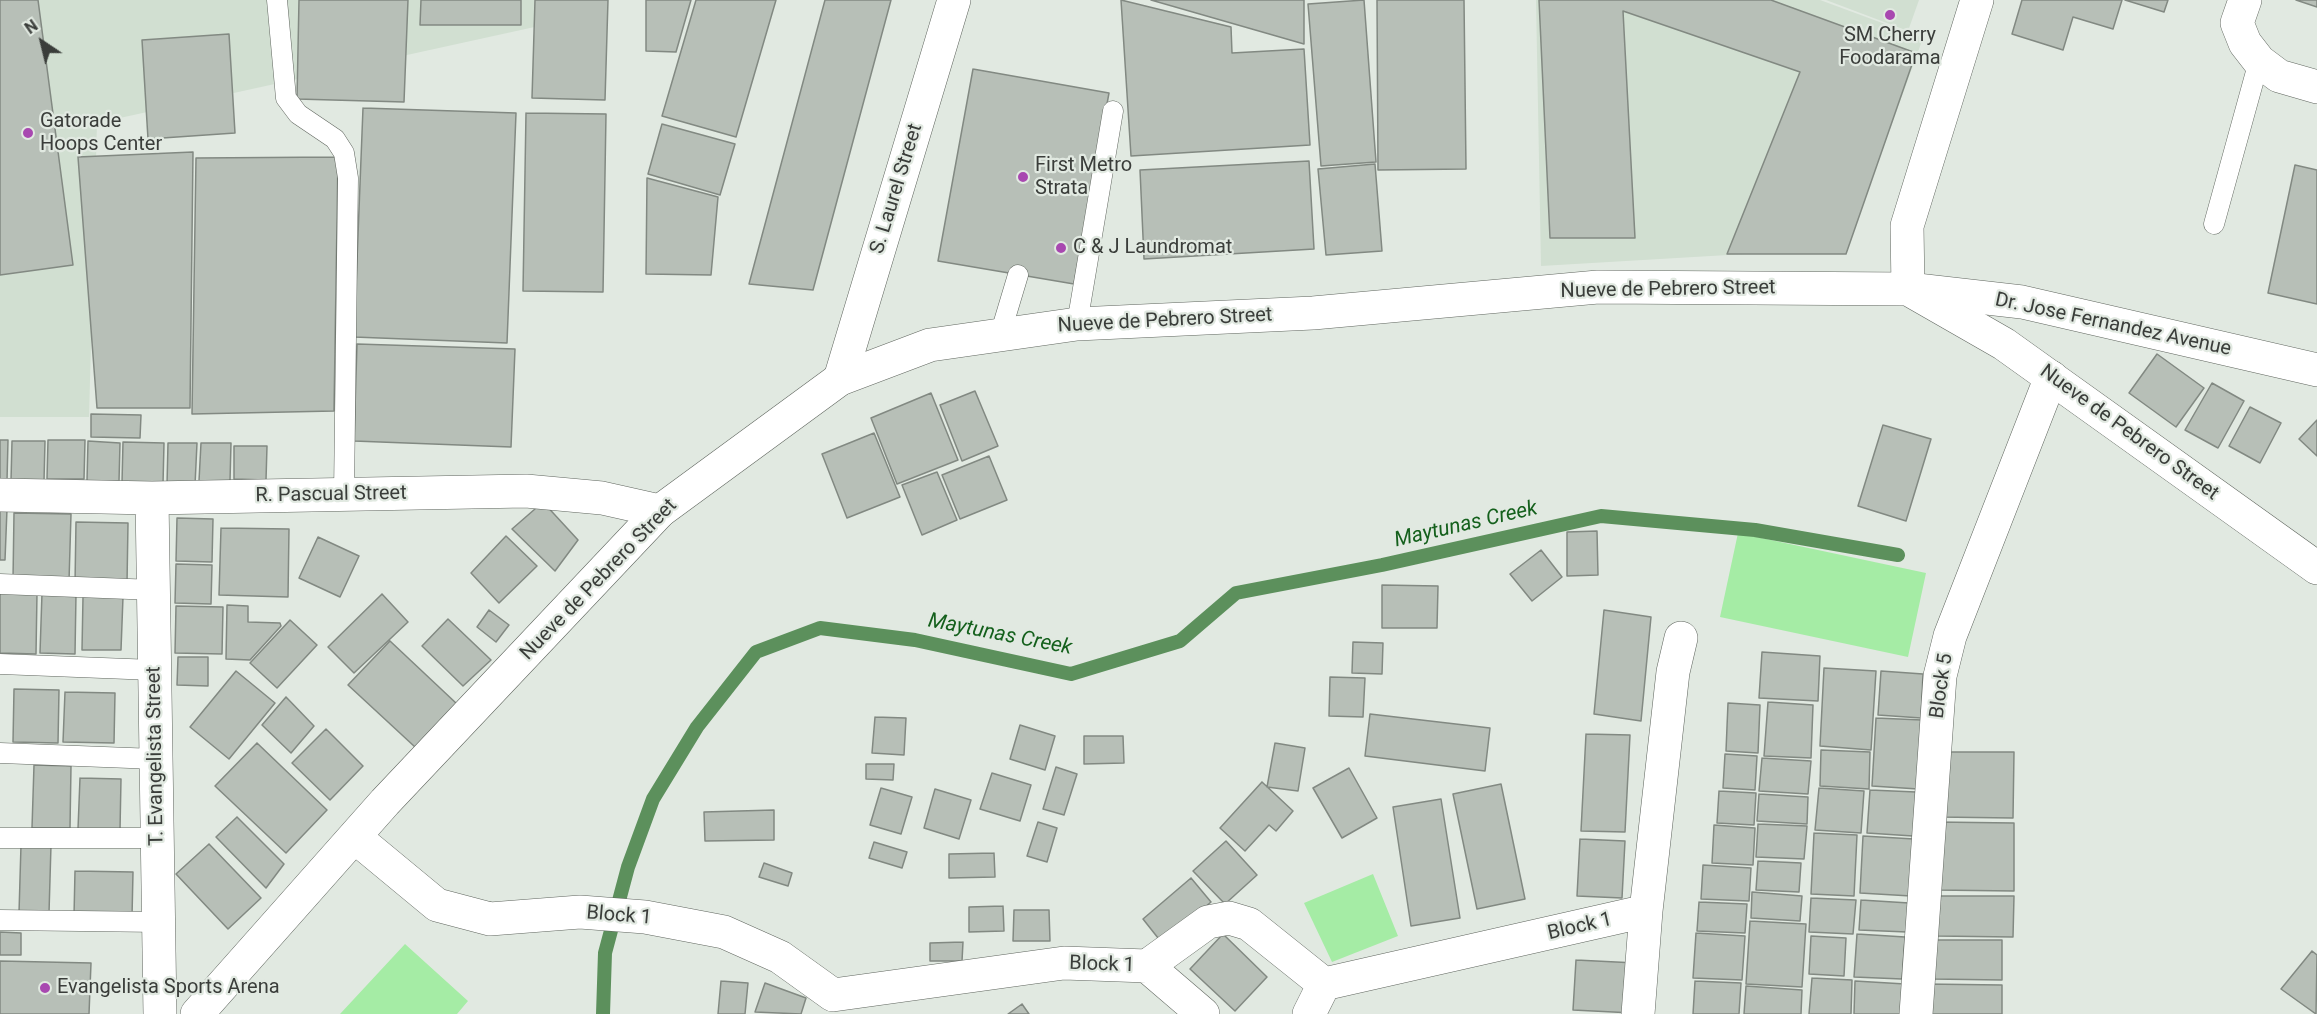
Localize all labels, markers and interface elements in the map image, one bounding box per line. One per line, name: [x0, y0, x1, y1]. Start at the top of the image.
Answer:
marker: SM Cherry Foodarama: [1883, 8, 1897, 22]
north arrow: [12, 12, 72, 72]
text: N: [21, 16, 41, 38]
place label: SM Cherry Foodarama: [1839, 24, 1941, 71]
place label: Gatorade Hoops Center: [40, 110, 162, 157]
street label: S. Laurel Street: [866, 121, 928, 257]
marker: Gatorade Hoops Center: [21, 126, 35, 140]
place label: First Metro Strata: [1035, 154, 1132, 201]
marker: First Metro Strata: [1016, 170, 1030, 184]
place label: C & J Laundromat: [1073, 236, 1232, 260]
marker: C & J Laundromat: [1054, 241, 1068, 255]
street label: Nueve de Pebrero Street: [1560, 276, 1776, 304]
street label: Dr. Jose Fernandez Avenue: [1993, 288, 2233, 362]
street label: Nueve de Pebrero Street: [1057, 303, 1273, 339]
street label: Nueve de Pebrero Street: [2035, 360, 2223, 506]
street label: R. Pascual Street: [255, 482, 407, 508]
street label: Nueve de Pebrero Street: [516, 494, 682, 666]
water label: Maytunas Creek: [1392, 496, 1540, 554]
water label: Maytunas Creek: [926, 609, 1074, 661]
street label: Block 5: [1926, 652, 1958, 720]
street label: T. Evangelista Street: [142, 666, 170, 846]
street label: Block 1: [585, 901, 653, 931]
street label: Block 1: [1545, 908, 1615, 946]
street label: Block 1: [1069, 952, 1135, 978]
place label: Evangelista Sports Arena: [57, 976, 280, 1000]
marker: Evangelista Sports Arena: [38, 981, 52, 995]

